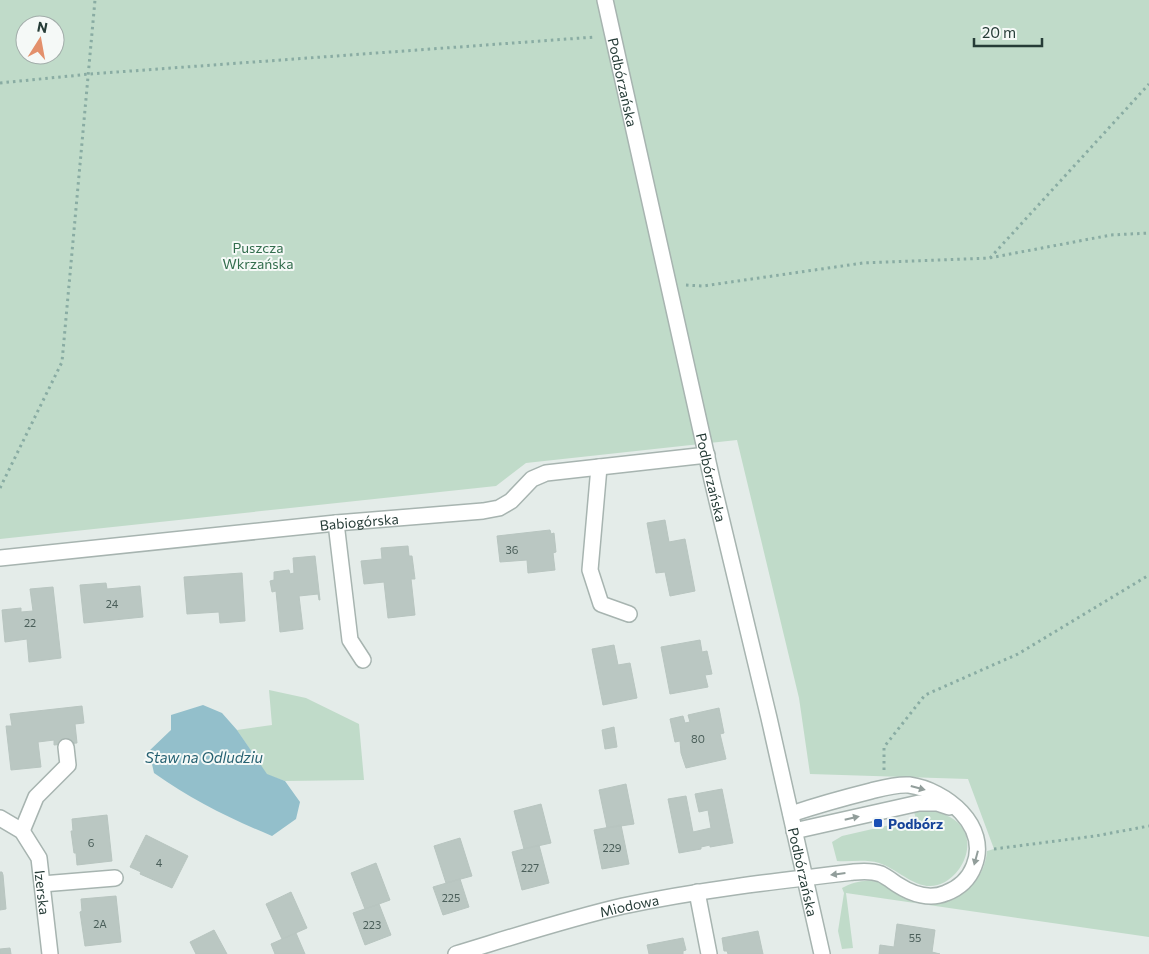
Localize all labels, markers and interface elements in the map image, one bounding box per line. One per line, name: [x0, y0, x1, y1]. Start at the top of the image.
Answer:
north arrow: [15, 15, 65, 65]
scale bar: [974, 15, 1042, 47]
text: N: [36, 17, 49, 36]
text: 20 m: [982, 23, 1016, 41]
street label: Podbórzańska: [605, 36, 641, 128]
park label: Puszcza Wkrzańska: [222, 239, 294, 272]
street label: Podbórzańska: [693, 431, 730, 523]
street label: Babiogórska: [319, 509, 399, 533]
house number: 36: [506, 543, 519, 556]
house number: 24: [106, 597, 119, 610]
house number: 22: [24, 616, 36, 629]
house number: 80: [691, 732, 705, 745]
water label: Staw na Odludziu: [145, 748, 264, 766]
one-way arrow: [911, 784, 926, 792]
one-way arrow: [844, 814, 860, 822]
place label: Podbórz: [888, 815, 943, 832]
marker: Podbórz: [872, 817, 884, 829]
street label: Podbórzańska: [785, 825, 822, 918]
house number: 6: [88, 836, 95, 849]
house number: 229: [603, 841, 622, 854]
one-way arrow: [972, 850, 980, 866]
house number: 4: [156, 856, 163, 869]
house number: 227: [521, 861, 539, 874]
street label: Izerska: [32, 869, 54, 916]
one-way arrow: [830, 870, 846, 878]
house number: 225: [442, 891, 460, 904]
street label: Miodowa: [598, 891, 660, 920]
house number: 2A: [93, 917, 107, 930]
house number: 223: [363, 918, 381, 931]
house number: 55: [909, 931, 921, 944]

